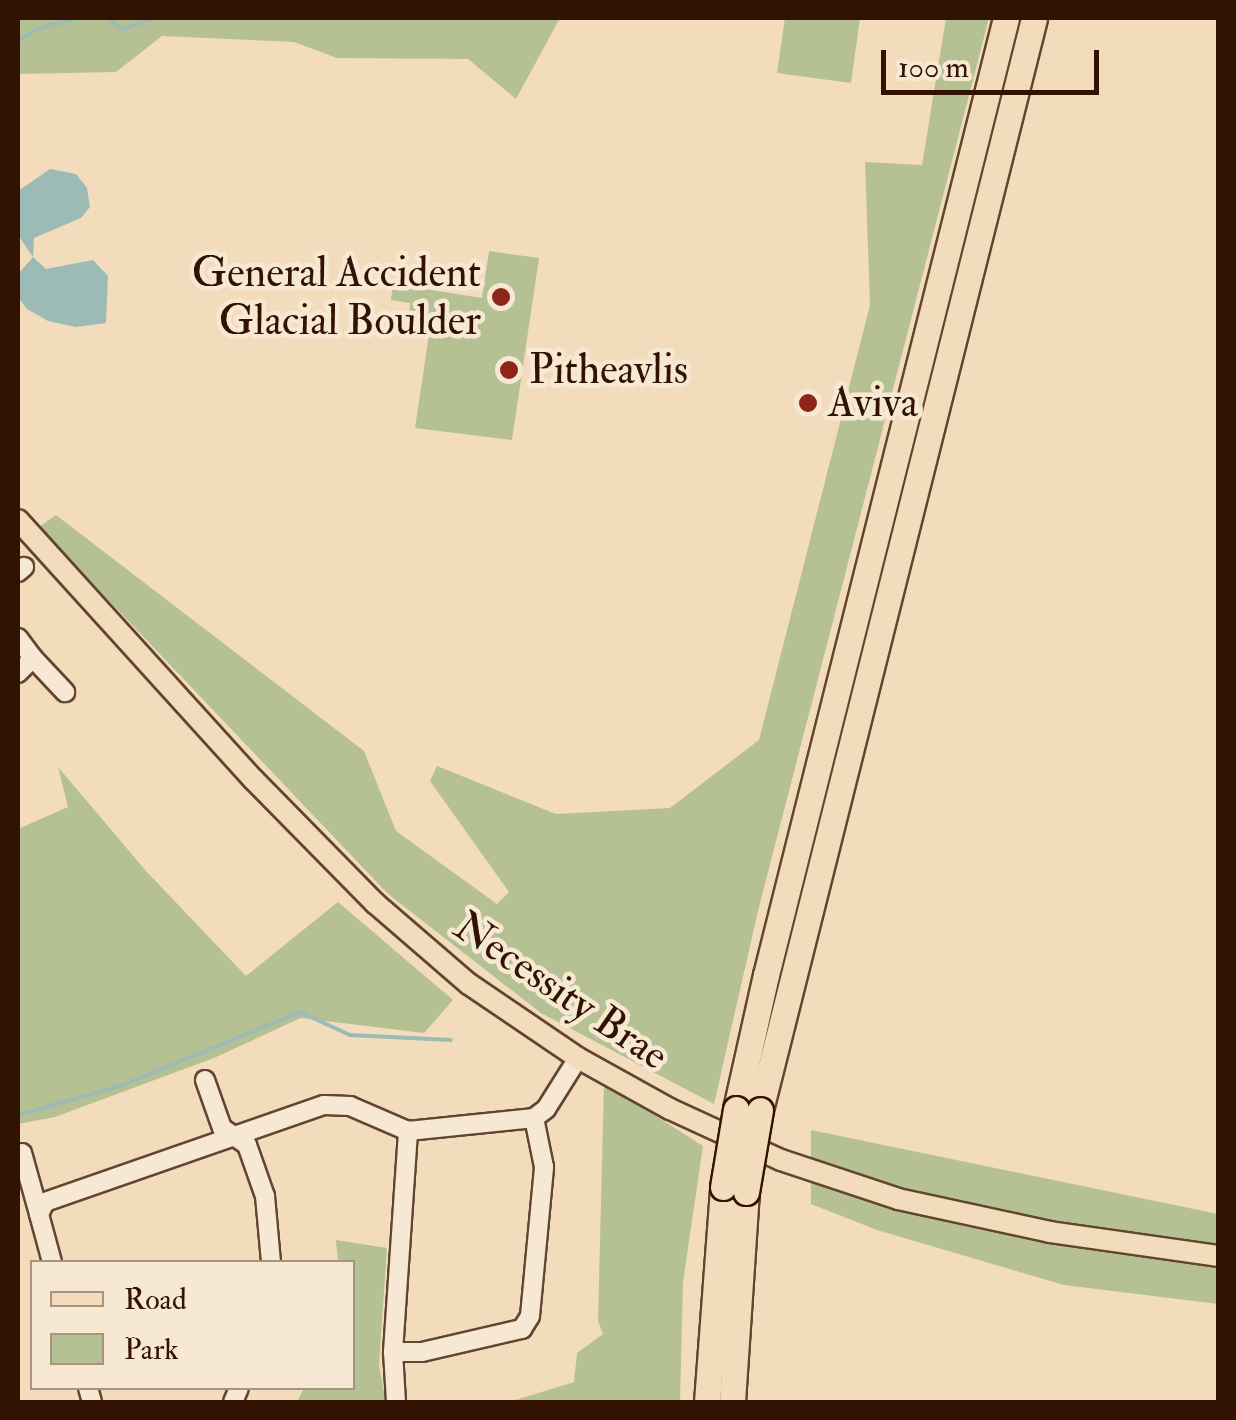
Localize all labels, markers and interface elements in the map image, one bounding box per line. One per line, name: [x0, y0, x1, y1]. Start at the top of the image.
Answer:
scale bar: [886, 30, 1104, 92]
text: 100 m: [898, 49, 969, 86]
place label: General Accident Glacial Boulder: [192, 248, 481, 346]
marker: General Accident Glacial Boulder: [490, 286, 512, 308]
place label: Pitheavlis: [529, 345, 688, 395]
marker: Pitheavlis: [498, 359, 520, 381]
place label: Aviva: [828, 378, 918, 428]
marker: Aviva: [797, 392, 819, 414]
street label: Necessity Brae: [444, 901, 678, 1081]
legend: [30, 1260, 355, 1390]
text: Road: [124, 1281, 187, 1318]
text: Park: [124, 1331, 179, 1368]

